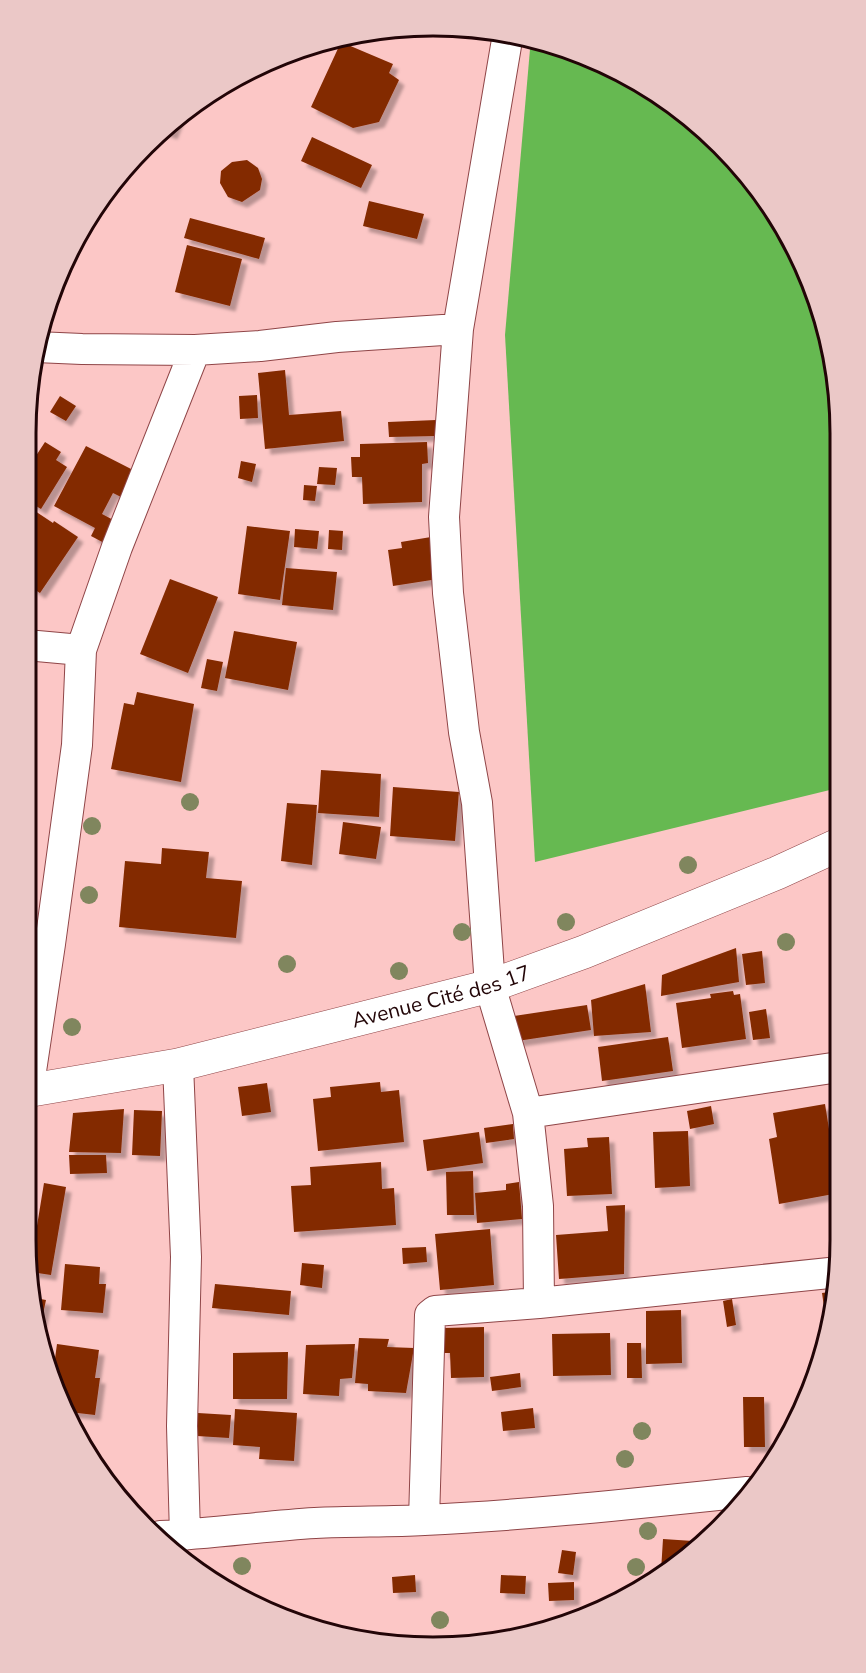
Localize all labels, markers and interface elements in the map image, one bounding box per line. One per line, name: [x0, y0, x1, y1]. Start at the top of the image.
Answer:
street label: Avenue Cité des 17: [349, 959, 534, 1034]

